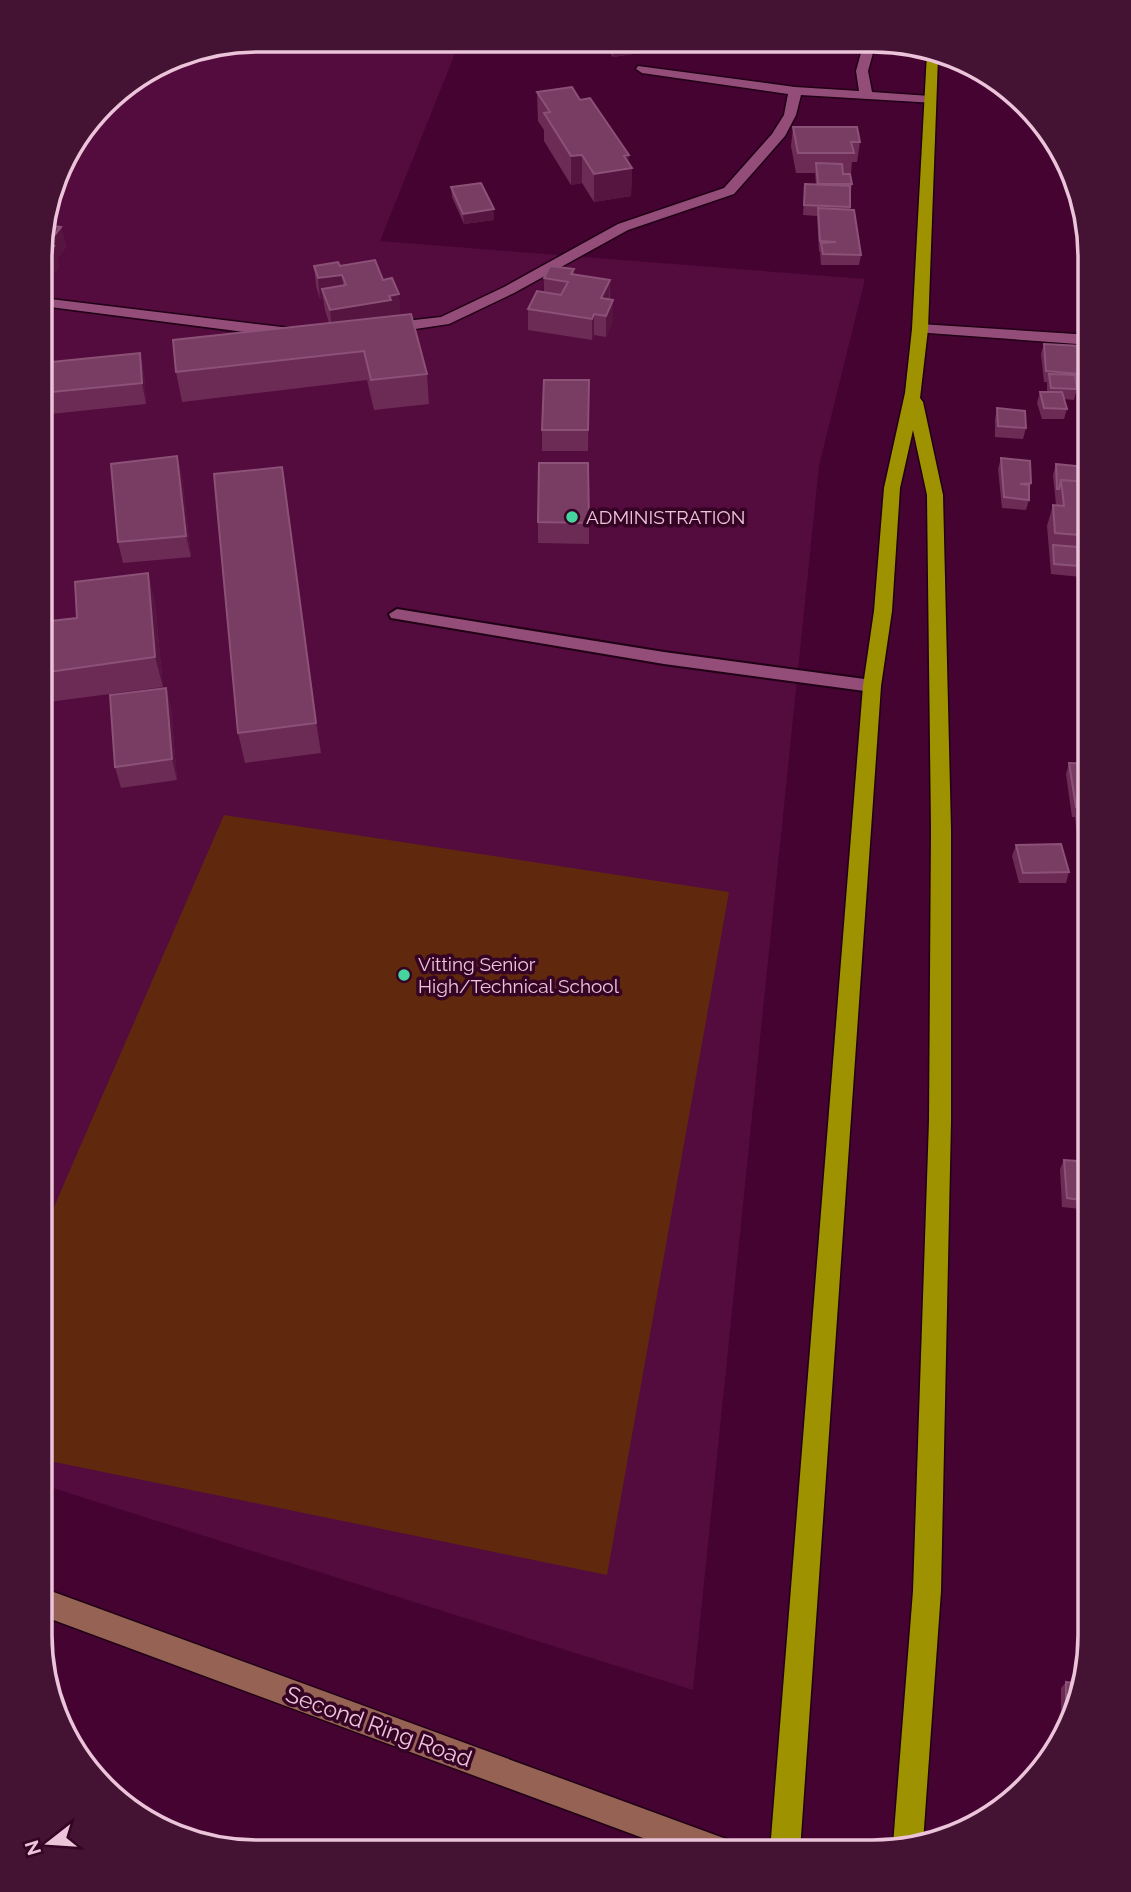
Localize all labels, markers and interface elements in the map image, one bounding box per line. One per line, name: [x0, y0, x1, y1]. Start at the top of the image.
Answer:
place label: ADMINISTRATION: [586, 506, 745, 528]
marker: ADMINISTRATION: [564, 509, 580, 525]
place label: Vitting Senior High/Technical School: [418, 953, 620, 997]
marker: Vitting Senior High/Technical School: [396, 967, 412, 983]
street label: Second Ring Road: [282, 1680, 476, 1772]
north arrow: [14, 1808, 84, 1878]
text: N: [20, 1838, 45, 1858]

